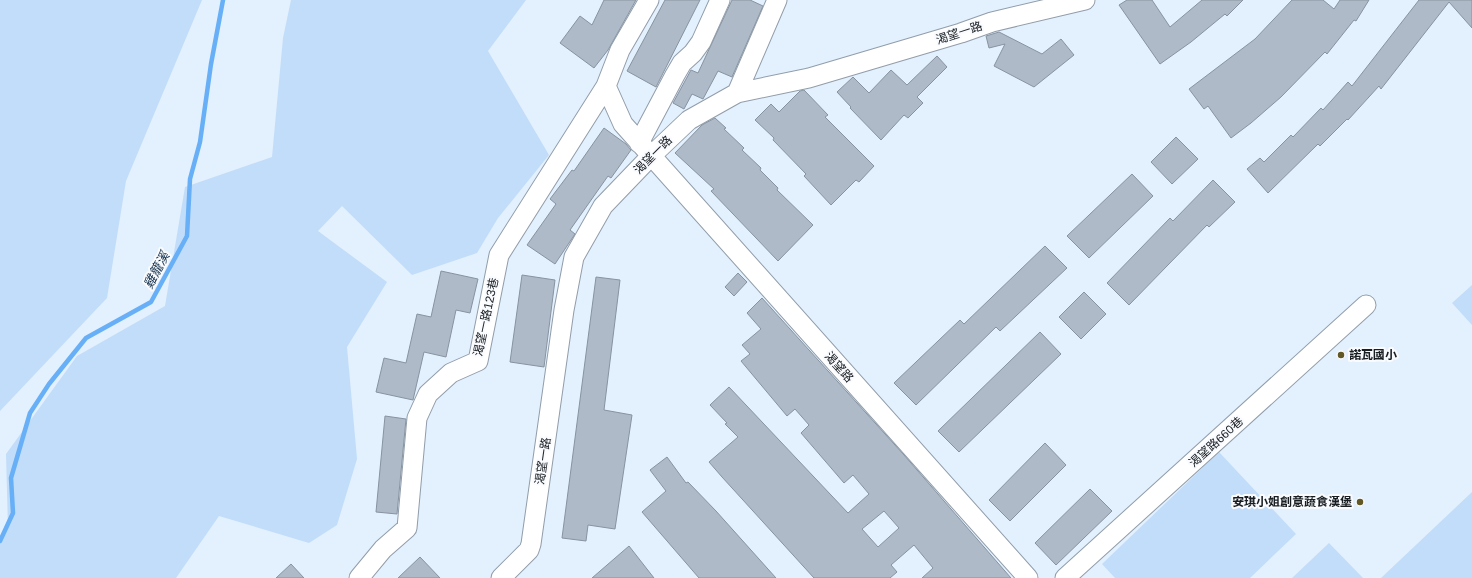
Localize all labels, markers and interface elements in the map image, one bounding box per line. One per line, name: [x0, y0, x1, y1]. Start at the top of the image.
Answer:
street label: 渴望一路: [934, 19, 984, 47]
street label: 渴望一路: [631, 133, 675, 177]
water label: 雞籠溪: [141, 248, 173, 291]
street label: 渴望一路123巷: [471, 276, 501, 358]
place label: 諾瓦國小: [1349, 348, 1397, 362]
street label: 渴望路: [822, 349, 856, 385]
marker: 諾瓦國小: [1336, 350, 1346, 360]
street label: 渴望路660巷: [1186, 414, 1246, 470]
street label: 渴望一路: [533, 436, 553, 486]
place label: 安琪小姐創意蔬食漢堡: [1232, 495, 1352, 509]
marker: 安琪小姐創意蔬食漢堡: [1355, 497, 1365, 507]

